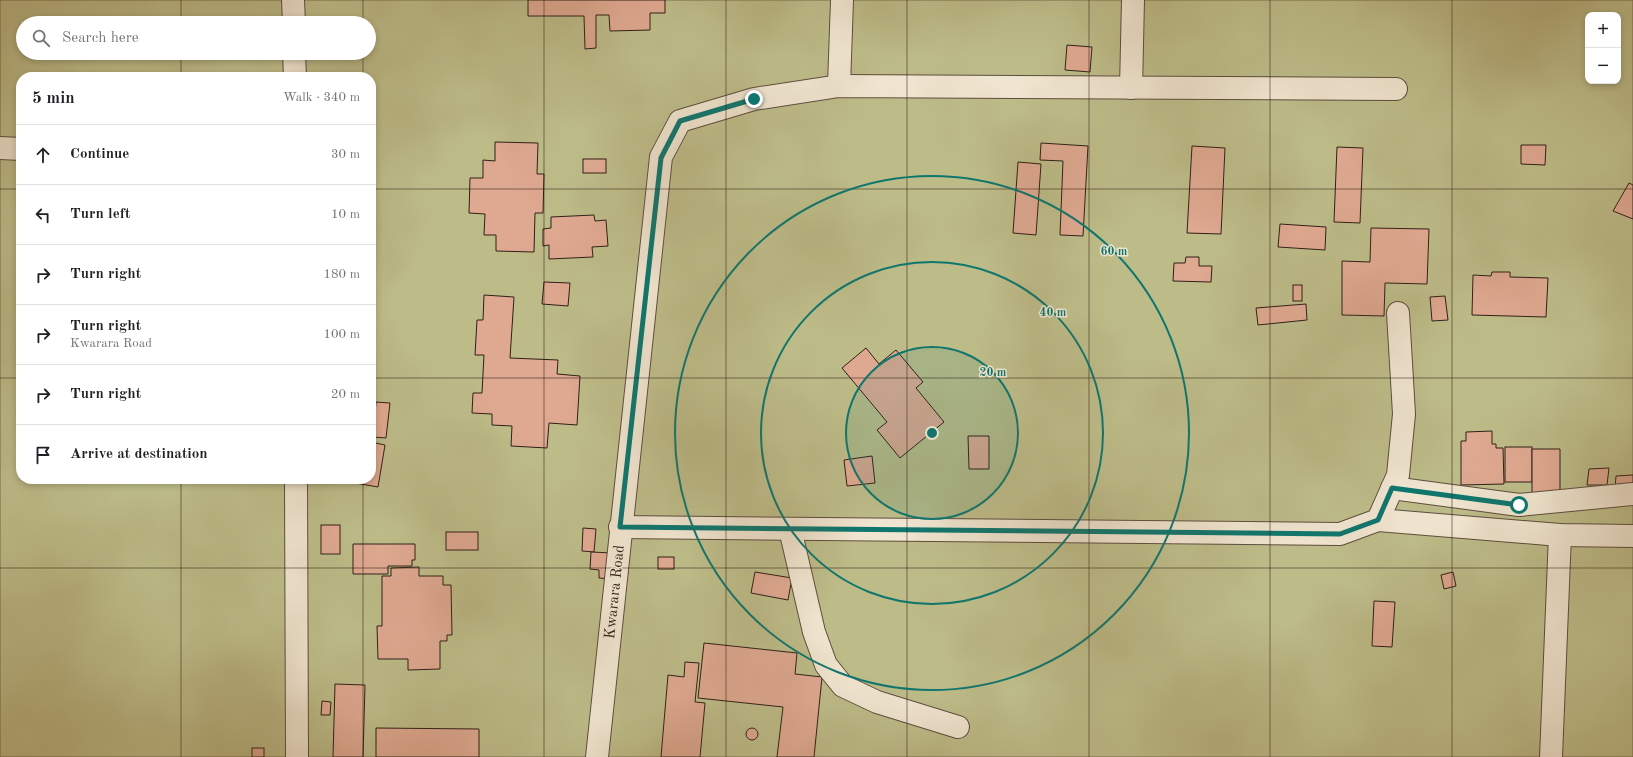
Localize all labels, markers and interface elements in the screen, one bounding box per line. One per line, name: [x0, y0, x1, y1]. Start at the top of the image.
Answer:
map controls: [1585, 12, 1621, 84]
button: +: [1585, 12, 1621, 48]
search box: [16, 16, 376, 60]
icon: search: [30, 27, 52, 49]
text: Search here: [62, 31, 139, 46]
button: −: [1585, 48, 1621, 84]
text: 5 min: [32, 90, 75, 107]
route end: [745, 90, 763, 108]
text: Walk · 340 m: [283, 91, 360, 104]
icon: ahead: [32, 144, 54, 166]
text: Continue: [70, 147, 129, 162]
text: 30 m: [331, 148, 360, 161]
icon: left: [32, 204, 54, 226]
text: Turn left: [70, 207, 130, 222]
text: 10 m: [331, 208, 360, 221]
text: 60 m: [1101, 246, 1128, 258]
icon: right: [32, 264, 54, 286]
text: Turn right: [70, 267, 141, 282]
text: 180 m: [323, 268, 360, 281]
text: 40 m: [1040, 307, 1067, 319]
text: Turn right: [70, 319, 141, 334]
icon: right: [32, 324, 54, 346]
text: 100 m: [323, 328, 360, 341]
text: Kwarara Road: [70, 337, 152, 350]
text: 20 m: [980, 367, 1007, 379]
icon: right: [32, 384, 54, 406]
text: Turn right: [70, 387, 141, 402]
text: 20 m: [331, 388, 360, 401]
centre of rings: [925, 426, 939, 440]
icon: arrive: [32, 444, 54, 466]
text: Arrive at destination: [70, 447, 208, 462]
route start: [1510, 496, 1528, 514]
street label: Kwarara Road: [603, 544, 628, 640]

